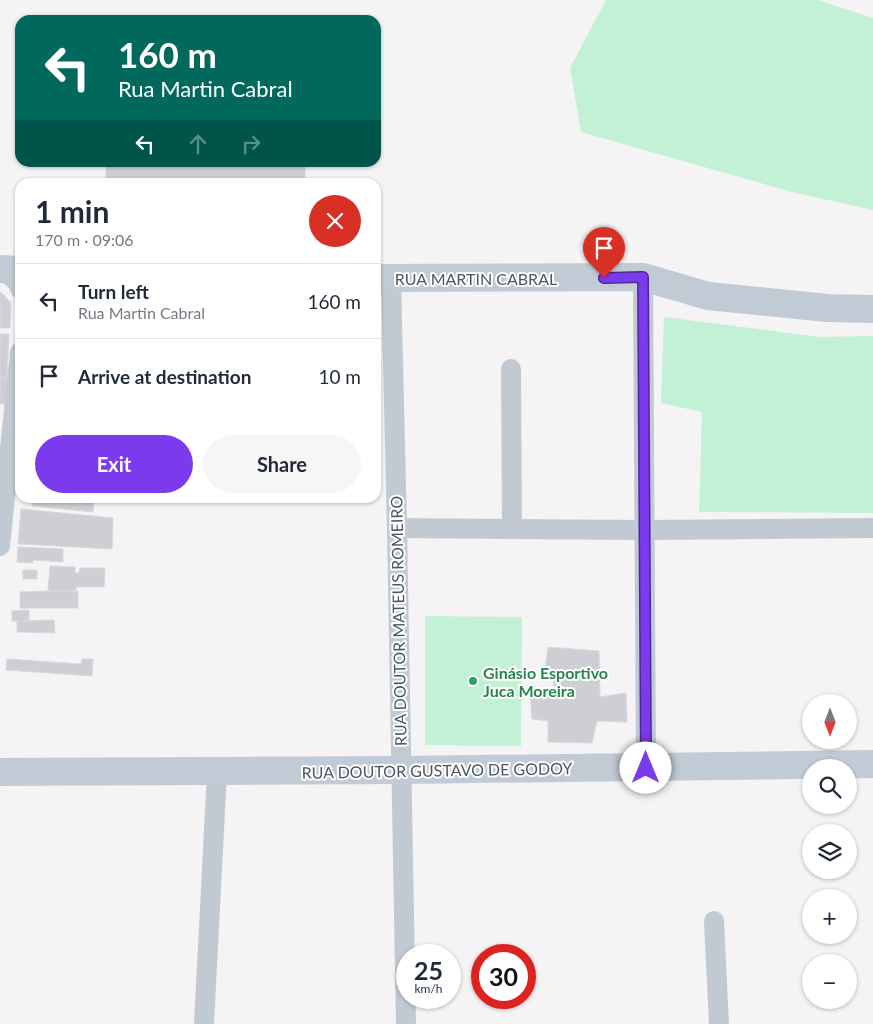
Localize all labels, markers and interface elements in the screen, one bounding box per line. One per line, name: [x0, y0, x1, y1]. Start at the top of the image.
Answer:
text: 160 m: [118, 33, 217, 75]
icon: left: [35, 35, 100, 100]
text: Rua Martin Cabral: [118, 75, 293, 102]
icon: left: [131, 130, 159, 158]
icon: ahead: [184, 130, 212, 158]
icon: right: [237, 130, 265, 158]
text: 1 min: [35, 193, 109, 229]
button: close: [309, 195, 361, 247]
pin: [583, 227, 625, 278]
text: 170 m · 09:06: [35, 230, 134, 249]
icon: arrive: [590, 234, 618, 262]
street label: RUA MARTIN CABRAL: [395, 269, 557, 288]
text: Turn left: [78, 280, 149, 303]
icon: left: [35, 287, 63, 315]
text: 160 m: [307, 290, 361, 313]
text: Rua Martin Cabral: [78, 303, 205, 322]
icon: arrive: [35, 362, 63, 390]
text: Arrive at destination: [78, 365, 251, 388]
text: 10 m: [318, 365, 361, 388]
button: Exit: [35, 435, 193, 493]
button: Share: [203, 435, 361, 493]
street label: RUA DOUTOR MATEUS ROMEIRO: [386, 496, 410, 746]
place label: Ginásio Esportivo Juca Moreira: [483, 663, 608, 700]
marker: Ginásio Esportivo Juca Moreira: [467, 675, 479, 687]
north arrow: [802, 694, 858, 749]
map controls: [802, 694, 857, 1009]
position arrow: [619, 741, 671, 793]
street label: RUA DOUTOR GUSTAVO DE GODOY: [302, 758, 572, 782]
button: search: [802, 759, 857, 814]
button: layers: [802, 824, 857, 879]
button: +: [802, 889, 857, 944]
speed limit sign: 30: [471, 944, 536, 1009]
button: −: [802, 954, 857, 1009]
text: 25: [414, 955, 443, 985]
text: km/h: [414, 981, 443, 996]

